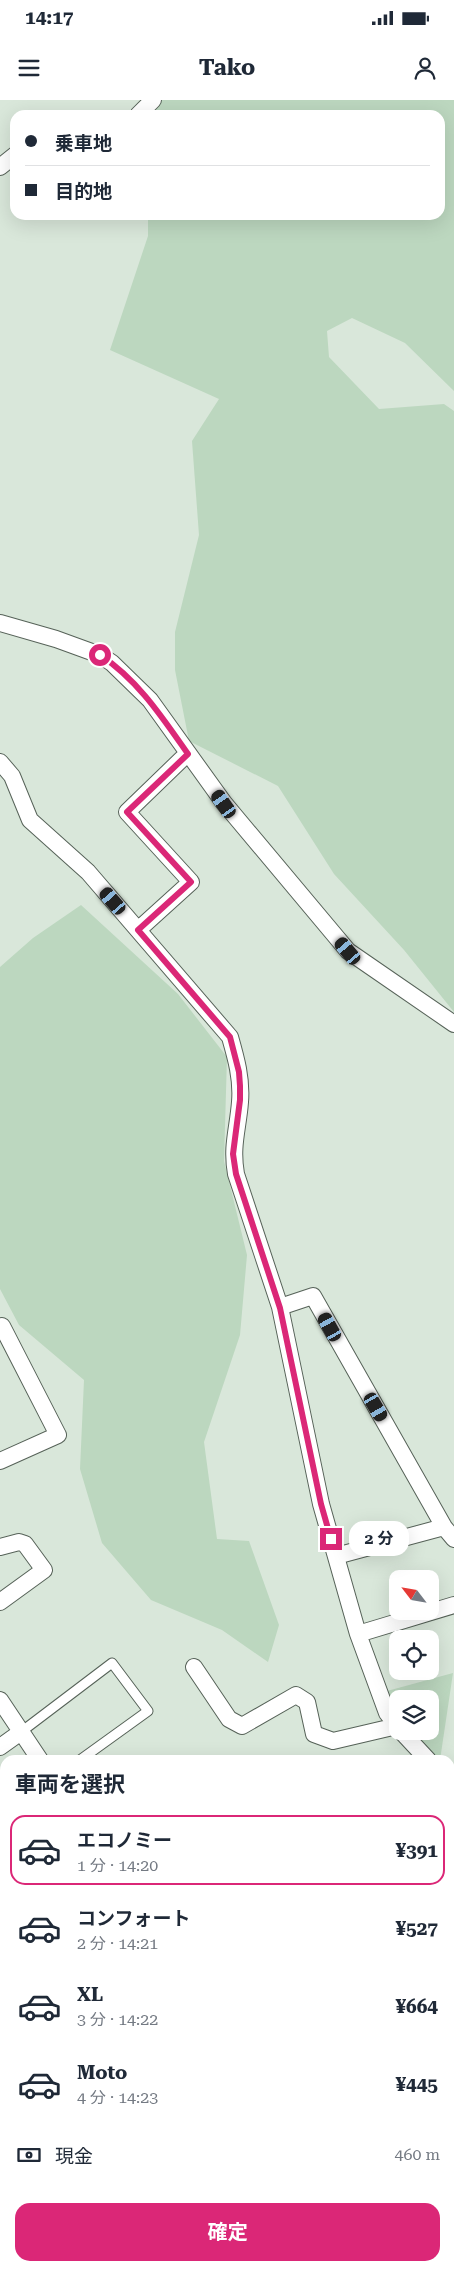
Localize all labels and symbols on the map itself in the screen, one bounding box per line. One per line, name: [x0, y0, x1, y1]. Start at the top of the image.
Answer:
route start: [89, 644, 111, 666]
car: [209, 787, 238, 821]
car: [97, 885, 128, 917]
car: [332, 935, 363, 967]
car: [316, 1310, 343, 1344]
car: [362, 1390, 389, 1424]
callout: 2 分: [348, 1522, 408, 1556]
route end: [320, 1528, 342, 1550]
north arrow: [389, 1570, 439, 1620]

